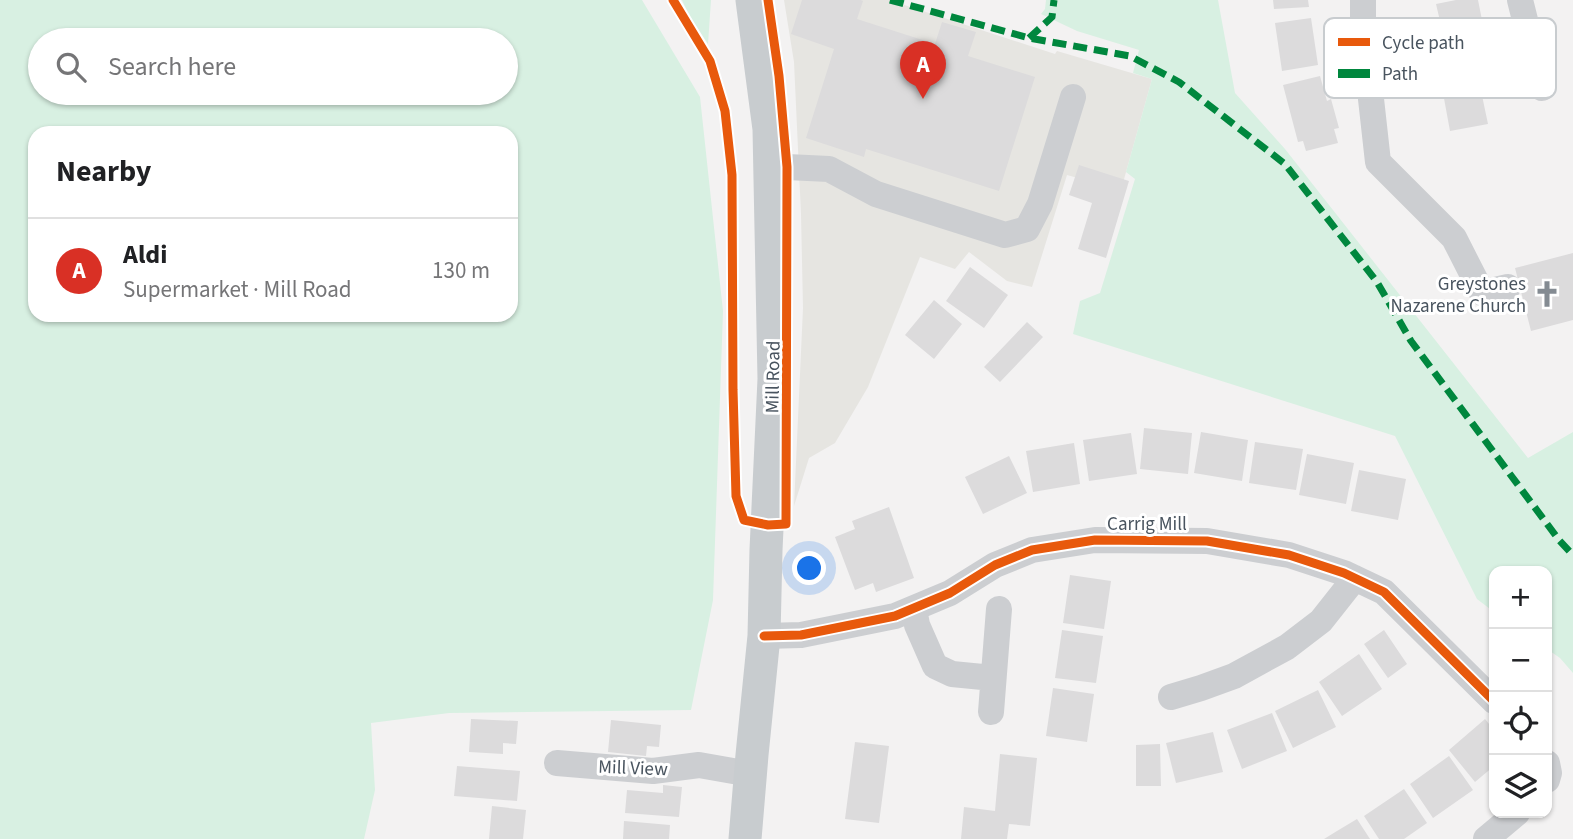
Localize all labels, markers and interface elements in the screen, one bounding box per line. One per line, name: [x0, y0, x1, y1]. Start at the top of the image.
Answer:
legend: [1324, 18, 1556, 98]
search box: [28, 28, 518, 105]
text: Cycle path: [1382, 30, 1464, 57]
pin: A: [900, 41, 946, 99]
icon: search: [52, 48, 90, 86]
text: Search here: [108, 48, 236, 85]
text: Path: [1382, 61, 1418, 88]
text: Nearby: [56, 150, 151, 193]
text: Aldi: [123, 236, 167, 273]
text: A: [72, 254, 86, 287]
text: 130 m: [432, 254, 490, 287]
place label: Greystones Nazarene Church: [1391, 271, 1526, 320]
text: Supermarket · Mill Road: [123, 273, 352, 306]
church icon: Greystones Nazarene Church: [1532, 279, 1562, 309]
street label: Mill Road: [759, 340, 788, 414]
street label: Carrig Mill: [1107, 511, 1187, 538]
your location: [792, 551, 826, 585]
map controls: [1489, 566, 1552, 818]
button: +: [1489, 566, 1552, 629]
button: −: [1489, 629, 1552, 692]
button: locate: [1489, 692, 1552, 755]
street label: Mill View: [598, 754, 669, 783]
button: layers: [1489, 755, 1552, 818]

